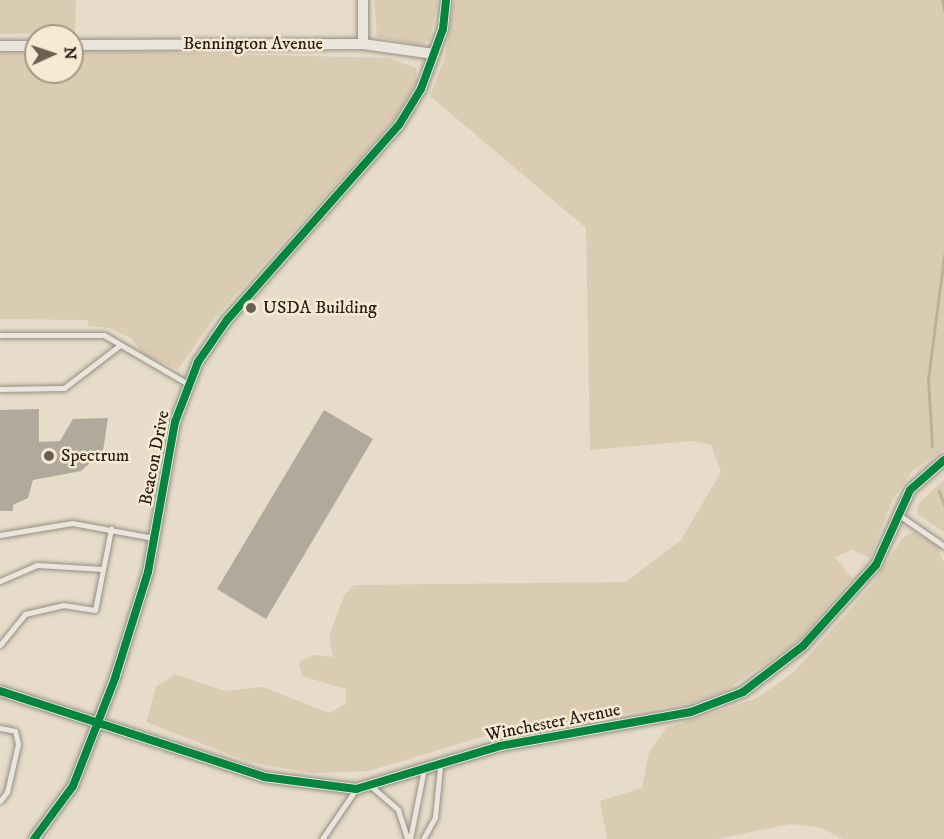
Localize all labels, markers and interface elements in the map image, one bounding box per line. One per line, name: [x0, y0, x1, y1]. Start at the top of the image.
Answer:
north arrow: [24, 24, 84, 84]
street label: Bennington Avenue: [183, 33, 323, 55]
text: N: [60, 46, 80, 60]
place label: USDA Building: [263, 297, 377, 319]
marker: USDA Building: [244, 301, 258, 315]
street label: Beacon Drive: [135, 409, 175, 507]
place label: Spectrum: [61, 445, 129, 467]
marker: Spectrum: [42, 449, 56, 463]
street label: Winchester Avenue: [484, 699, 622, 747]

